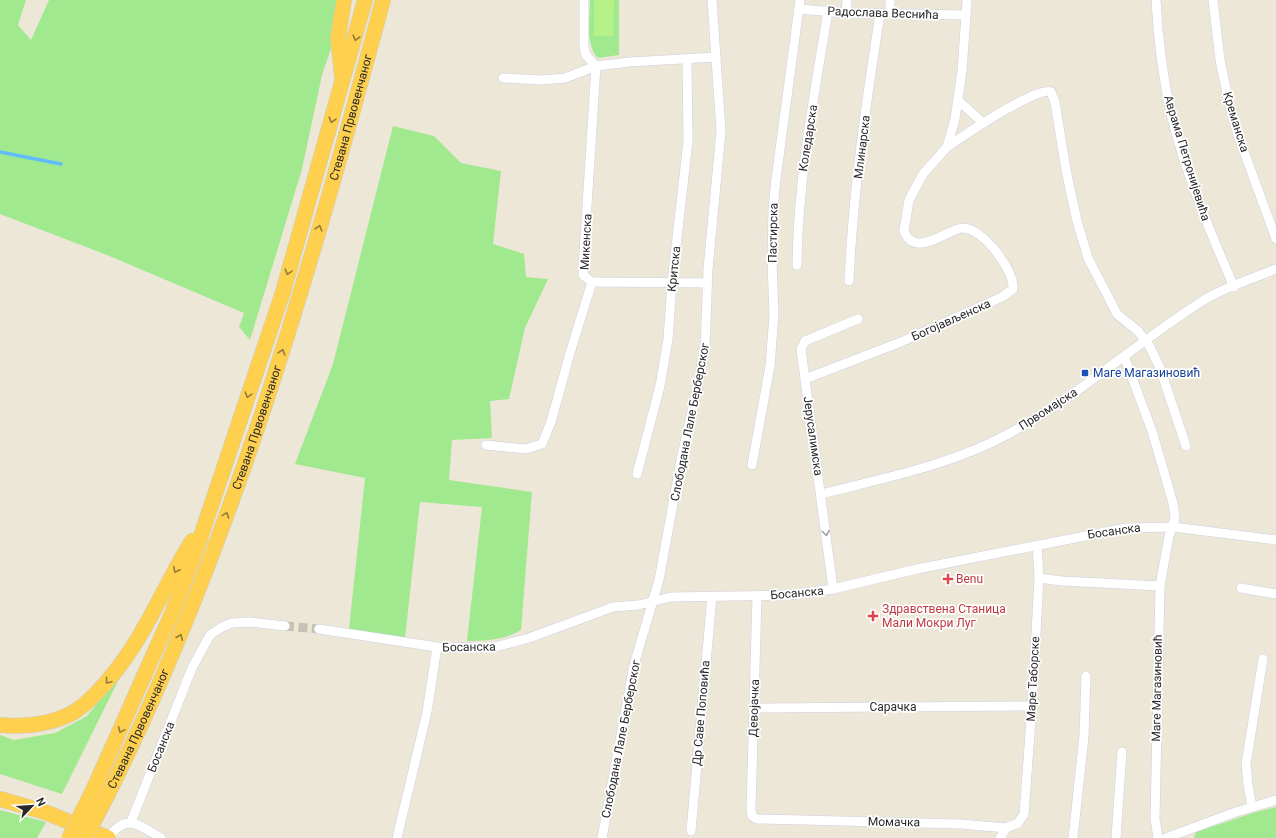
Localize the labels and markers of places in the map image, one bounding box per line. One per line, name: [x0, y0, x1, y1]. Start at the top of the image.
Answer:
place label: Маге Магазиновић: [1093, 366, 1200, 380]
marker: Маге Магазиновић: [1080, 368, 1090, 378]
place label: Benu: [956, 572, 983, 586]
marker: Benu: [943, 574, 953, 584]
place label: Здравствена Станица Мали Мокри Луг: [882, 602, 1006, 630]
marker: Здравствена Станица Мали Мокри Луг: [867, 610, 879, 622]

